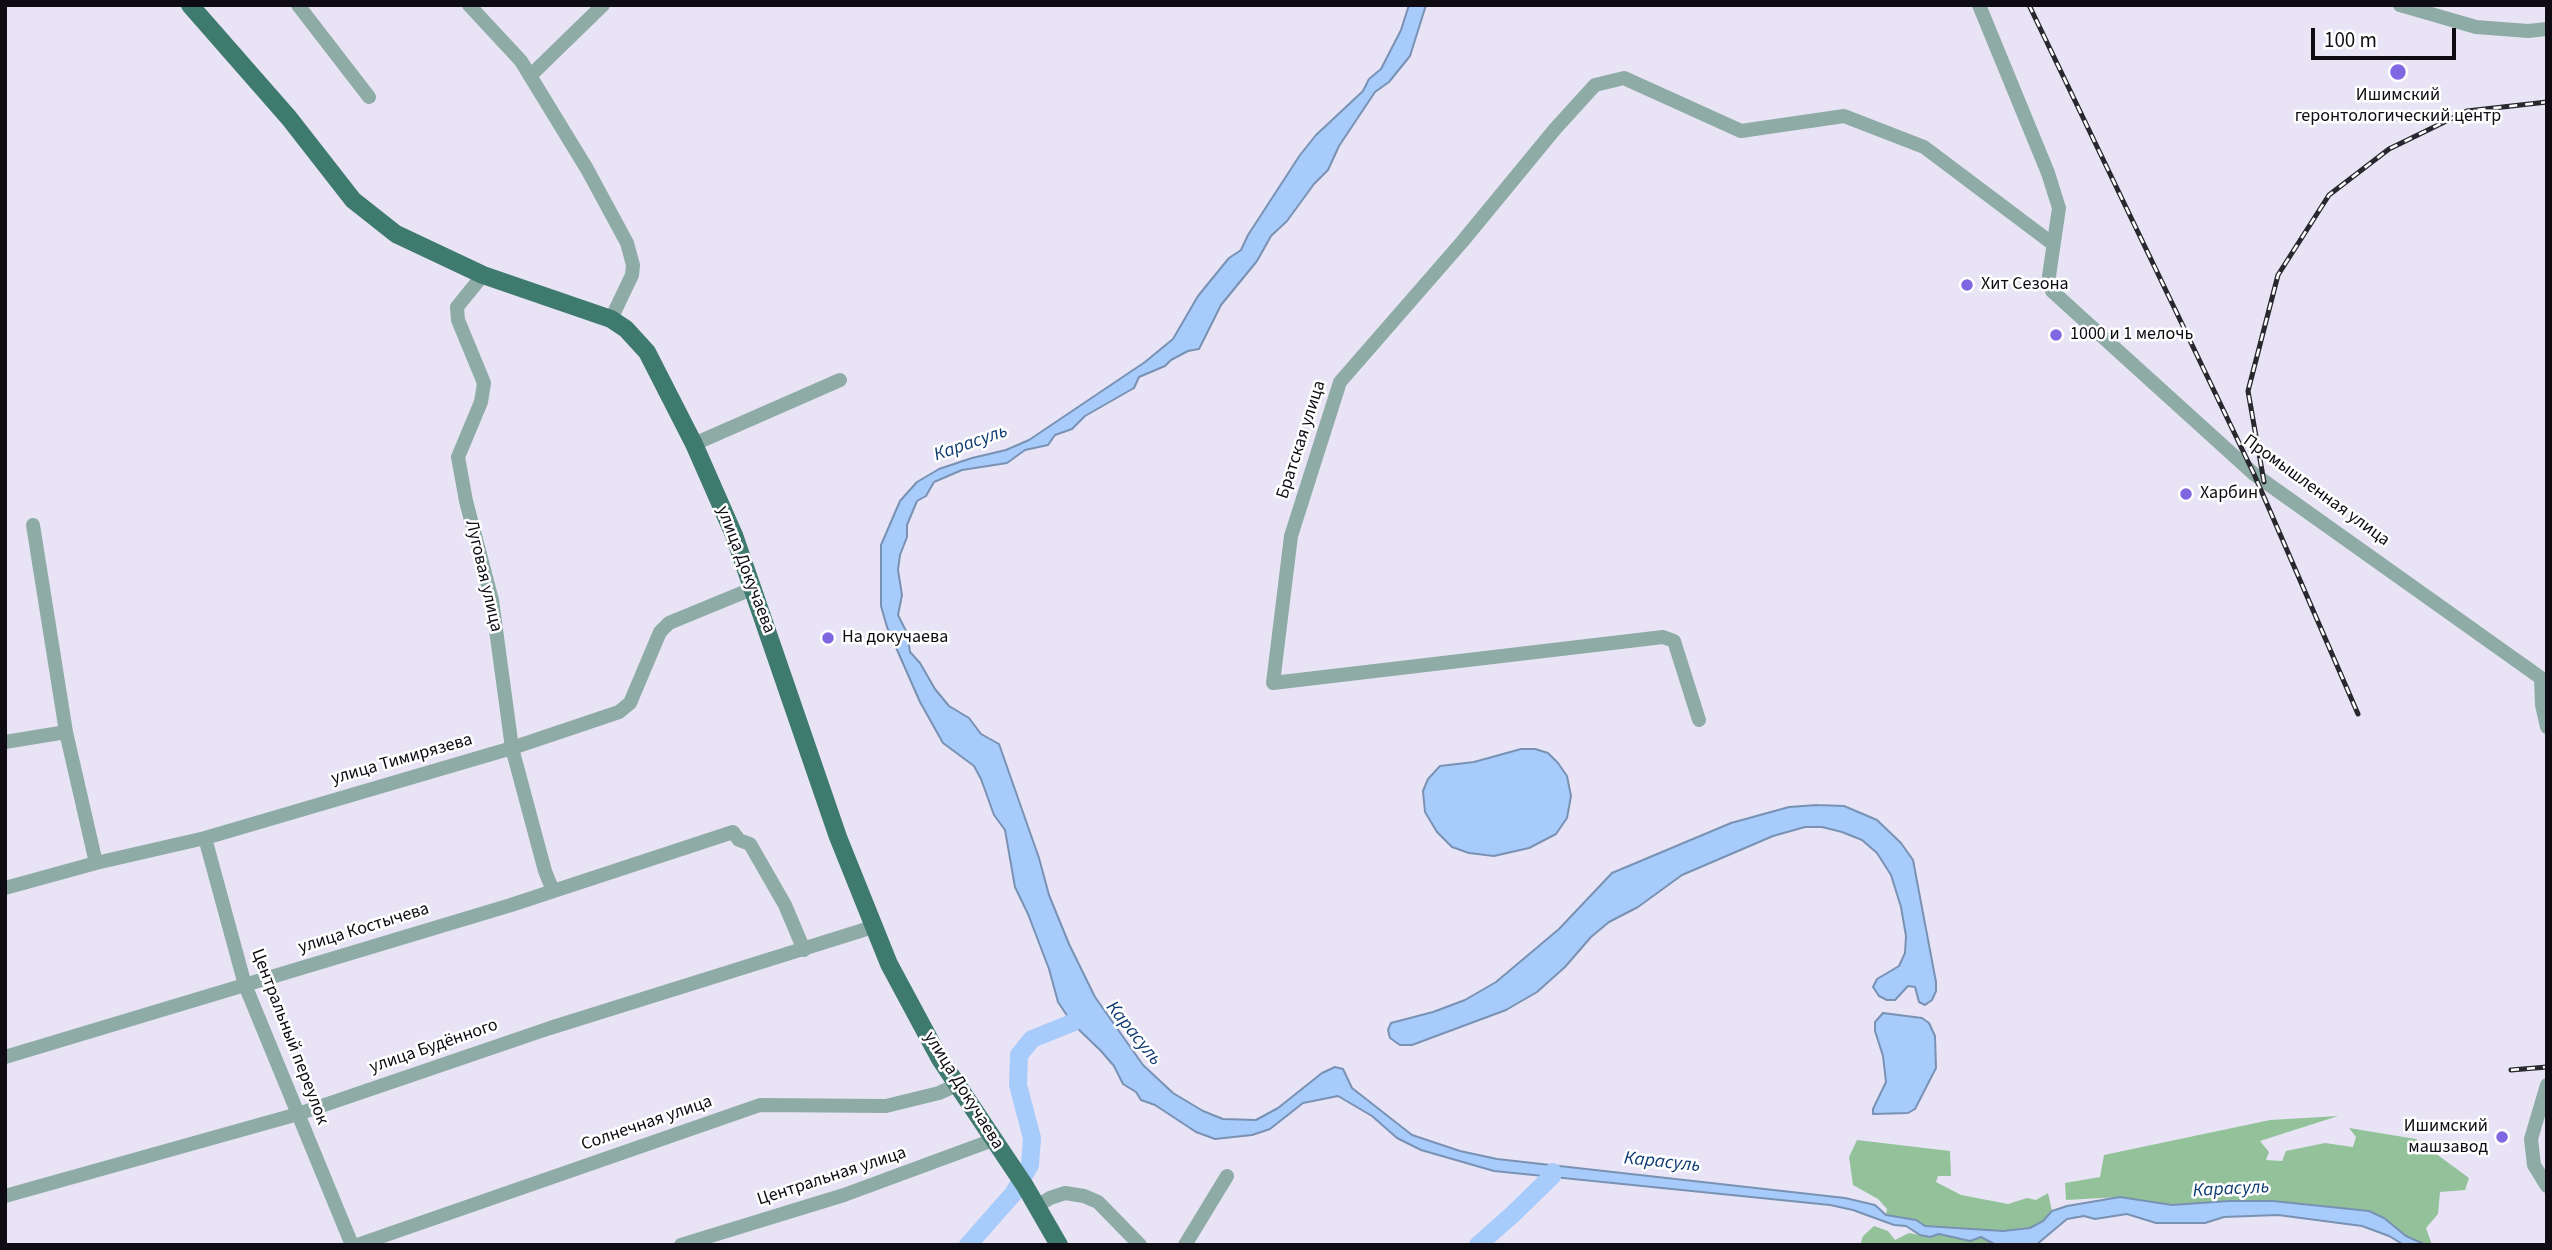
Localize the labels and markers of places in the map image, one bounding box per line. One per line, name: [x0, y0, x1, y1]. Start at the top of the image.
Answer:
marker: Ишимский геронтологический центр: [2388, 62, 2408, 82]
place label: Ишимский геронтологический центр: [2295, 85, 2501, 128]
place label: Хит Сезона: [1981, 274, 2069, 296]
marker: Хит Сезона: [1959, 277, 1975, 293]
place label: 1000 и 1 мелочь: [2070, 324, 2193, 346]
marker: 1000 и 1 мелочь: [2048, 327, 2064, 343]
place label: Харбин: [2200, 483, 2258, 505]
marker: Харбин: [2178, 486, 2194, 502]
place label: На докучаева: [842, 627, 948, 649]
marker: На докучаева: [820, 630, 836, 646]
place label: Ишимский машзавод: [2404, 1116, 2488, 1158]
marker: Ишимский машзавод: [2494, 1129, 2510, 1145]

